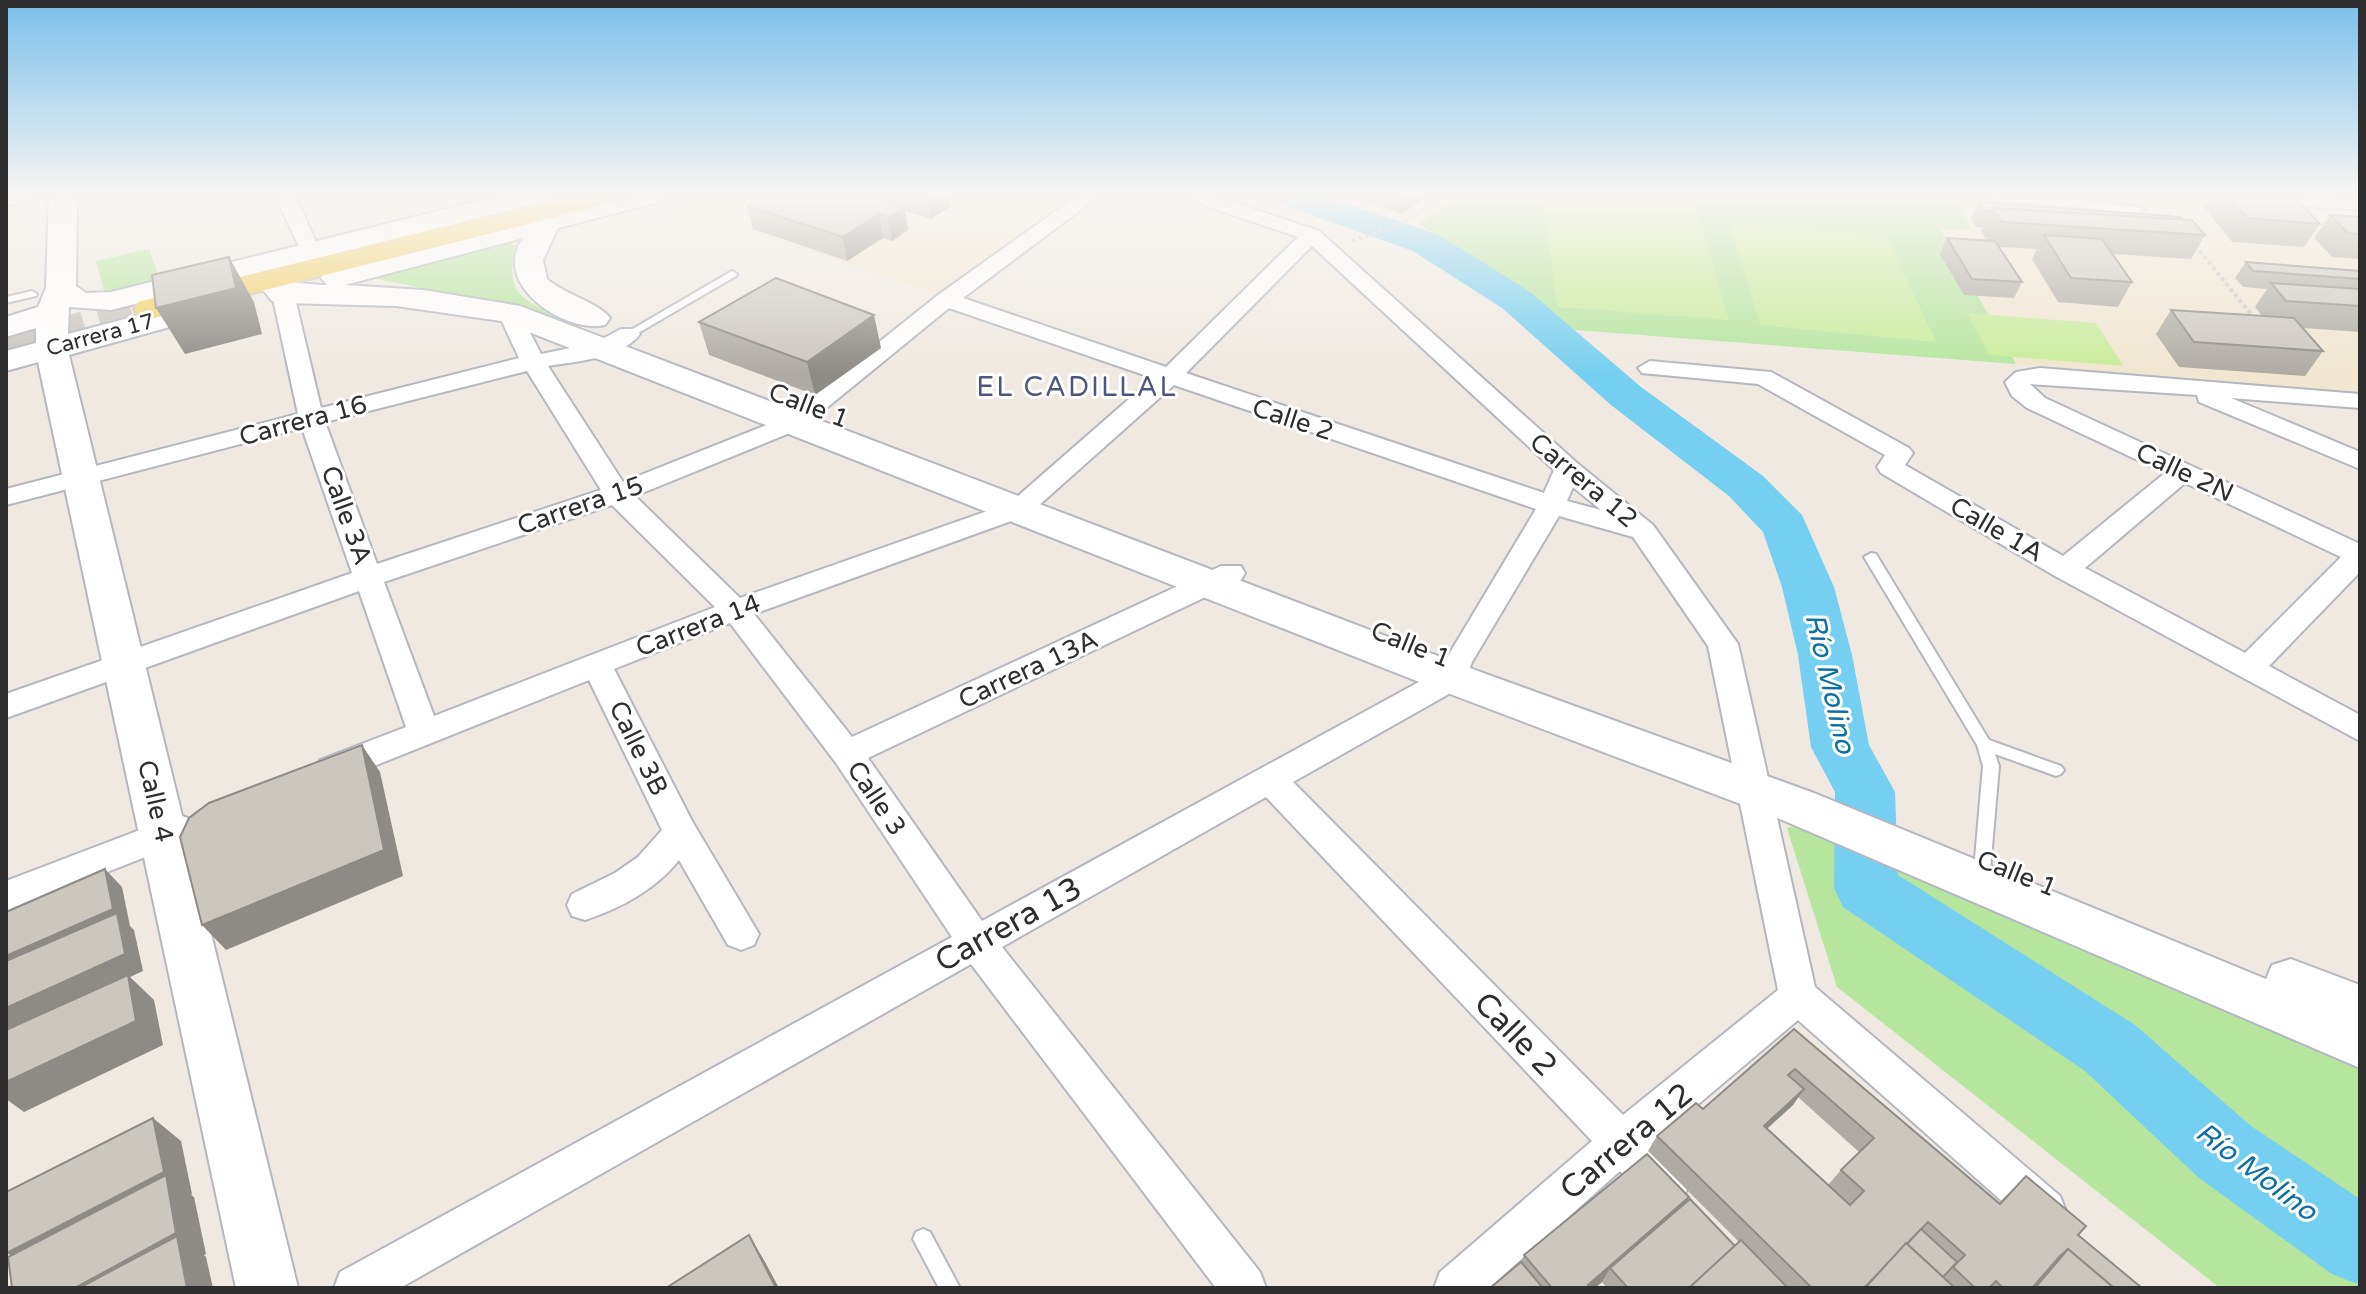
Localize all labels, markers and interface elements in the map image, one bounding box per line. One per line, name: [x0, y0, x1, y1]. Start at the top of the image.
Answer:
street label: Carrera 17: [43, 308, 157, 362]
district label: EL CADILLAL: [976, 370, 1178, 404]
street label: Calle 1: [764, 376, 853, 435]
street label: Carrera 16: [236, 389, 370, 452]
street label: Calle 2: [1248, 392, 1337, 447]
street label: Carrera 12: [1524, 426, 1644, 534]
street label: Calle 2N: [2131, 436, 2239, 509]
street label: Calle 3A: [314, 462, 379, 569]
street label: Carrera 15: [513, 470, 647, 541]
street label: Calle 1A: [1944, 490, 2049, 569]
street label: Carrera 14: [632, 588, 765, 663]
water label: Río Molino: [1797, 610, 1863, 759]
street label: Calle 1: [1366, 614, 1455, 674]
street label: Carrera 13A: [954, 624, 1103, 715]
street label: Calle 3B: [602, 696, 675, 801]
street label: Calle 3: [840, 755, 913, 842]
street label: Calle 4: [131, 757, 180, 845]
street label: Calle 1: [1972, 843, 2061, 903]
street label: Carrera 13: [929, 869, 1088, 981]
street label: Calle 2: [1466, 985, 1565, 1085]
street label: Carrera 12: [1553, 1075, 1701, 1208]
water label: Río Molino: [2189, 1115, 2325, 1230]

